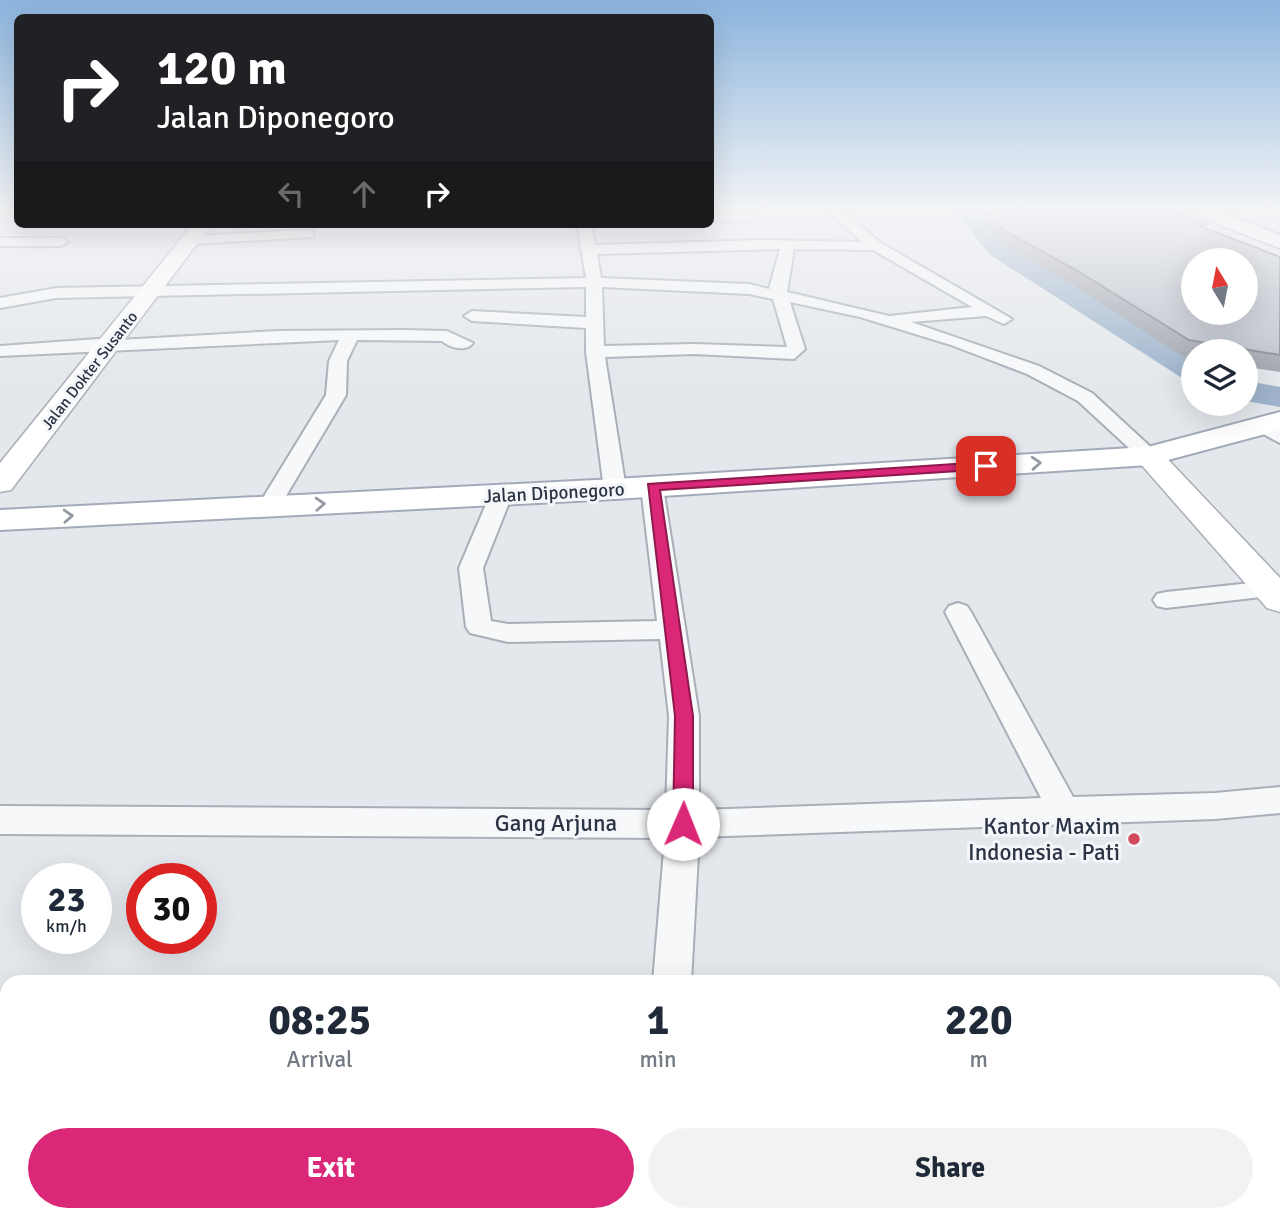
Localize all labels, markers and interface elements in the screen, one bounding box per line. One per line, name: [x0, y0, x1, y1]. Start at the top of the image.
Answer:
text: 120 m: [157, 38, 287, 98]
icon: right: [42, 42, 133, 133]
text: Jalan Diponegoro: [157, 98, 395, 137]
icon: left: [272, 175, 310, 213]
icon: ahead: [345, 175, 383, 213]
icon: right: [418, 175, 456, 213]
north arrow: [1181, 248, 1258, 326]
map controls: [1181, 248, 1258, 416]
street label: Jalan Dokter Susanto: [37, 307, 142, 434]
button: layers: [1181, 339, 1258, 416]
pin: [956, 436, 1016, 496]
icon: arrive: [967, 447, 1005, 485]
one-way arrow: [1031, 456, 1042, 471]
street label: Jalan Diponegoro: [483, 477, 625, 509]
one-way arrow: [315, 496, 326, 511]
one-way arrow: [63, 509, 74, 524]
position arrow: [646, 787, 720, 861]
street label: Gang Arjuna: [495, 809, 617, 838]
place label: Kantor Maxim Indonesia - Pati: [968, 812, 1120, 867]
marker: Kantor Maxim Indonesia - Pati: [1126, 831, 1142, 847]
speed limit sign: 30: [126, 863, 217, 954]
text: 23: [48, 878, 85, 921]
text: km/h: [46, 915, 87, 937]
text: 08:25: [268, 995, 371, 1046]
text: 1: [647, 995, 669, 1046]
text: 220: [945, 995, 1013, 1046]
text: Arrival: [287, 1045, 353, 1074]
text: min: [639, 1045, 677, 1074]
text: m: [970, 1045, 988, 1074]
button: Exit: [28, 1128, 634, 1208]
button: Share: [648, 1128, 1253, 1208]

